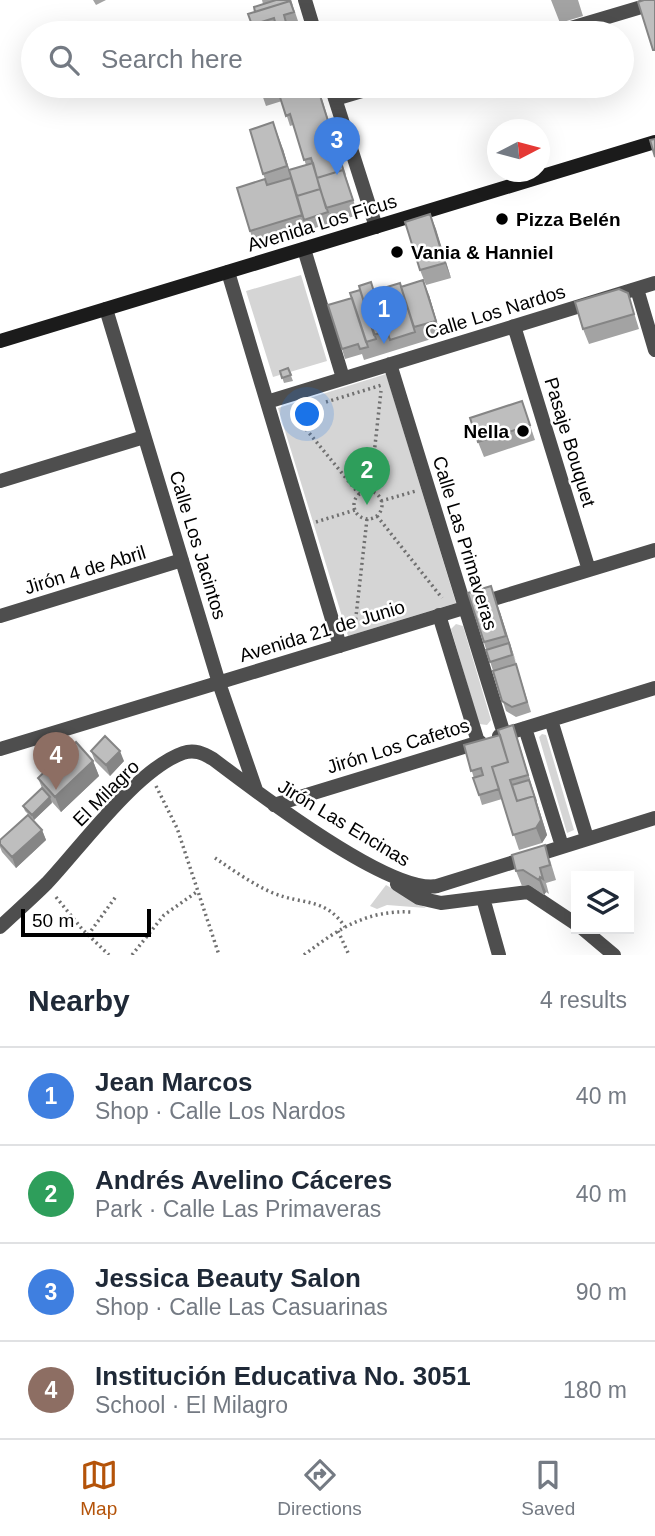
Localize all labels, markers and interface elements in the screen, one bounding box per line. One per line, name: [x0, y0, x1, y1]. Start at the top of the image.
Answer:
search box: [21, 21, 634, 98]
icon: search: [45, 41, 83, 79]
text: Search here: [101, 44, 243, 74]
pin: 3: [314, 117, 360, 175]
north arrow: [487, 119, 550, 182]
street label: Avenida Los Ficus: [245, 190, 399, 256]
place label: Pizza Belén: [516, 209, 621, 230]
marker: Pizza Belén: [494, 211, 510, 227]
place label: Vania & Hanniel: [411, 242, 554, 263]
marker: Vania & Hanniel: [389, 244, 405, 260]
street label: Calle Los Nardos: [422, 281, 568, 343]
pin: 1: [361, 286, 407, 344]
street label: Pasaje Bouquet: [540, 375, 600, 510]
your location: [290, 397, 324, 431]
place label: Nella: [464, 421, 509, 442]
marker: Nella: [515, 423, 531, 439]
pin: 2: [344, 447, 390, 505]
street label: Calle Las Primaveras: [429, 454, 501, 632]
street label: Calle Los Jacintos: [165, 468, 231, 622]
street label: Jirón 4 de Abril: [22, 542, 148, 598]
street label: Avenida 21 de Junio: [237, 596, 407, 666]
street label: Jirón Los Cafetos: [324, 714, 472, 778]
pin: 4: [33, 732, 79, 790]
street label: El Milagro: [69, 756, 143, 830]
street label: Jirón Las Encinas: [274, 775, 414, 871]
map controls: [571, 871, 634, 934]
button: layers: [571, 871, 634, 934]
scale bar: [21, 906, 150, 938]
text: 50 m: [32, 910, 74, 931]
text: Nearby: [28, 984, 130, 1017]
text: 4 results: [540, 987, 627, 1013]
text: Jean Marcos: [95, 1067, 253, 1097]
text: 1: [45, 1083, 57, 1109]
text: 40 m: [576, 1083, 627, 1109]
text: Shop · Calle Los Nardos: [95, 1098, 346, 1124]
text: Andrés Avelino Cáceres: [95, 1165, 392, 1195]
text: 2: [45, 1181, 57, 1207]
text: 40 m: [576, 1181, 627, 1207]
text: Park · Calle Las Primaveras: [95, 1196, 381, 1222]
text: Jessica Beauty Salon: [95, 1263, 361, 1293]
text: 3: [45, 1279, 57, 1305]
text: 90 m: [576, 1279, 627, 1305]
text: Shop · Calle Las Casuarinas: [95, 1294, 388, 1320]
text: Institución Educativa No. 3051: [95, 1361, 471, 1391]
text: 4: [45, 1377, 57, 1403]
text: 180 m: [563, 1377, 627, 1403]
text: School · El Milagro: [95, 1392, 288, 1418]
tab: Map: [80, 1456, 118, 1520]
tab: Directions: [277, 1456, 362, 1520]
tab: Saved: [521, 1456, 575, 1520]

